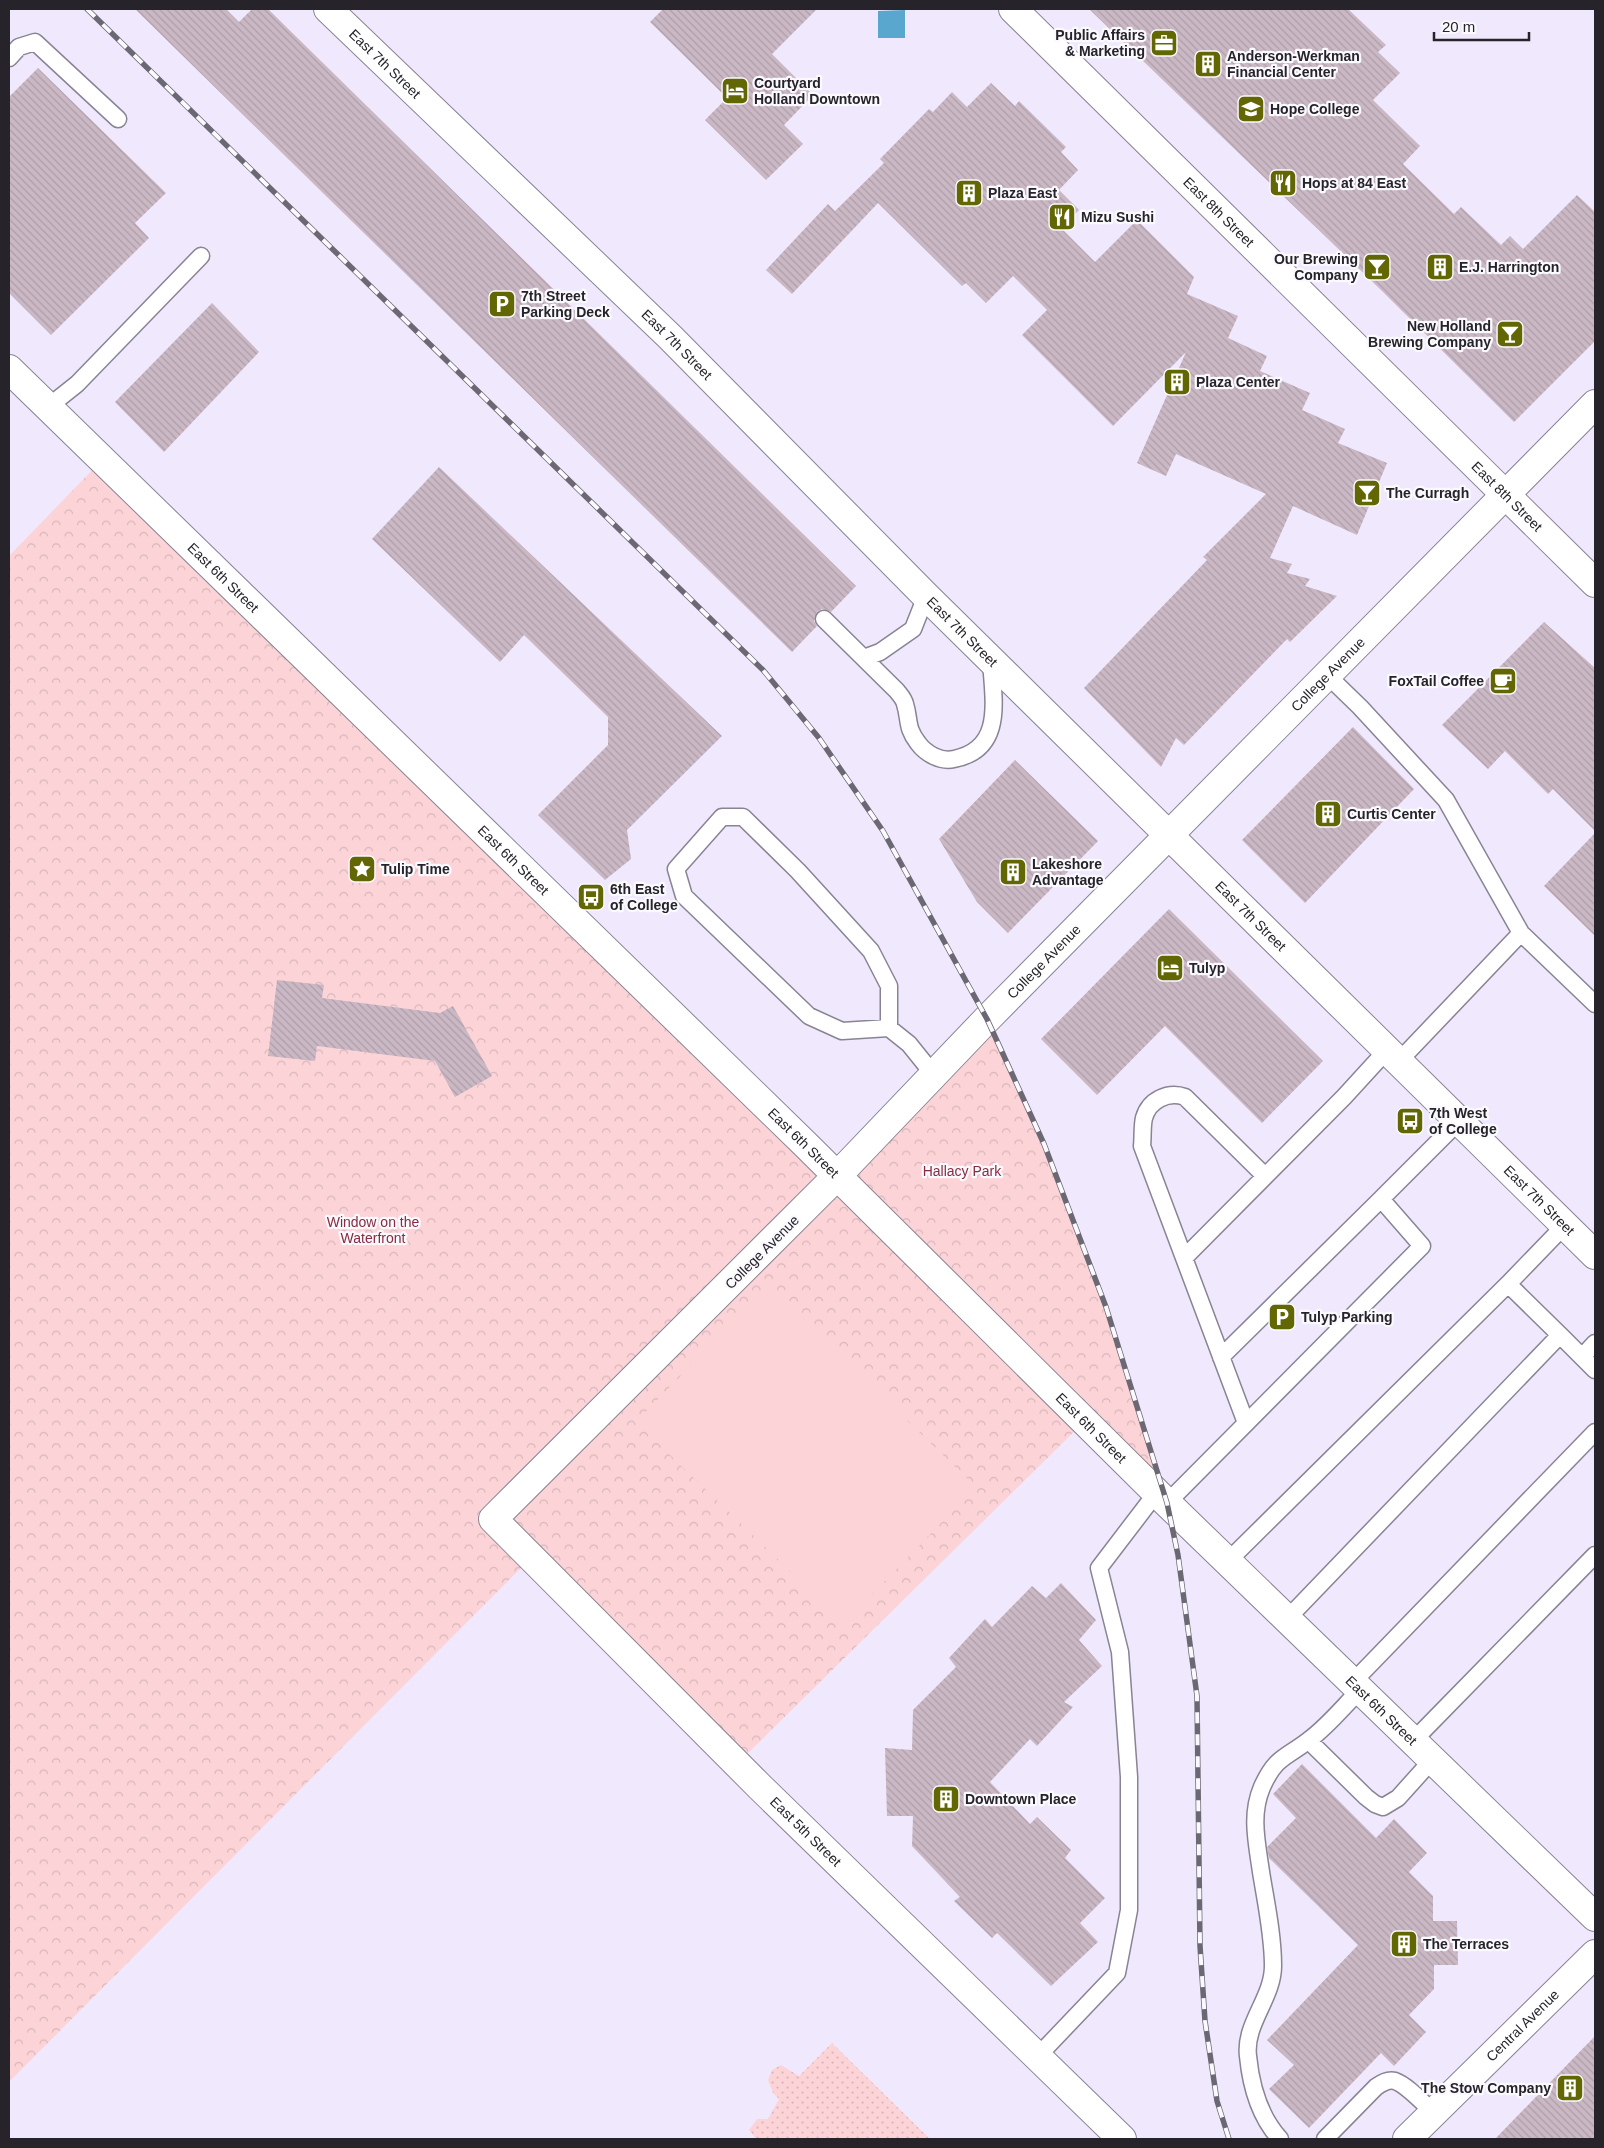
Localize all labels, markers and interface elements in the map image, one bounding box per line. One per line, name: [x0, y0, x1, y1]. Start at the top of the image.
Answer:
scale bar: [1434, 10, 1529, 42]
text: 20 m: [1442, 18, 1475, 35]
street label: East 7th Street: [346, 26, 424, 102]
place label: Public Affairs & Marketing: [1055, 27, 1145, 59]
office icon: Public Affairs & Marketing: [1149, 28, 1179, 58]
place label: Anderson-Werkman Financial Center: [1227, 48, 1360, 80]
building icon: Anderson-Werkman Financial Center: [1193, 49, 1223, 79]
place label: Courtyard Holland Downtown: [754, 75, 880, 107]
hotel icon: Courtyard Holland Downtown: [720, 76, 750, 106]
school or university icon: Hope College: [1236, 94, 1266, 124]
place label: Hope College: [1270, 101, 1360, 117]
restaurant icon: Hops at 84 East: [1268, 168, 1298, 198]
street label: East 8th Street: [1180, 174, 1257, 250]
place label: Hops at 84 East: [1302, 175, 1407, 191]
building icon: Plaza East: [954, 178, 984, 208]
place label: Plaza East: [988, 185, 1058, 201]
restaurant icon: Mizu Sushi: [1047, 202, 1077, 232]
place label: Mizu Sushi: [1081, 209, 1154, 225]
place label: Our Brewing Company: [1274, 251, 1358, 283]
bar icon: Our Brewing Company: [1362, 252, 1392, 282]
building icon: E.J. Harrington: [1425, 252, 1455, 282]
place label: E.J. Harrington: [1459, 259, 1559, 275]
place label: 7th Street Parking Deck: [521, 288, 610, 320]
parking icon: 7th Street Parking Deck: [487, 289, 517, 319]
street label: East 7th Street: [638, 306, 715, 383]
place label: New Holland Brewing Company: [1368, 318, 1491, 350]
bar icon: New Holland Brewing Company: [1495, 319, 1525, 349]
building icon: Plaza Center: [1162, 367, 1192, 397]
place label: Plaza Center: [1196, 374, 1281, 390]
street label: East 8th Street: [1469, 458, 1546, 535]
bar icon: The Curragh: [1352, 478, 1382, 508]
place label: The Curragh: [1386, 485, 1469, 501]
street label: East 6th Street: [184, 540, 262, 616]
street label: East 7th Street: [924, 594, 1001, 670]
street label: College Avenue: [1288, 634, 1368, 715]
cafe icon: FoxTail Coffee: [1488, 666, 1518, 696]
place label: FoxTail Coffee: [1389, 673, 1484, 689]
building icon: Curtis Center: [1313, 799, 1343, 829]
place label: Curtis Center: [1347, 806, 1436, 822]
street label: East 6th Street: [475, 822, 552, 898]
place icon: Tulip Time: [347, 854, 377, 884]
place label: Lakeshore Advantage: [1032, 856, 1104, 888]
building icon: Lakeshore Advantage: [998, 857, 1028, 887]
place label: Tulip Time: [381, 861, 450, 877]
street label: East 7th Street: [1212, 878, 1290, 954]
place label: 6th East of College: [610, 881, 678, 913]
bus stop icon: 6th East of College: [576, 882, 606, 912]
street label: College Avenue: [1004, 921, 1084, 1002]
hotel icon: Tulyp: [1155, 953, 1185, 983]
place label: Tulyp: [1189, 960, 1225, 976]
street label: East 6th Street: [765, 1105, 842, 1181]
place label: 7th West of College: [1429, 1105, 1497, 1137]
bus stop icon: 7th West of College: [1395, 1106, 1425, 1136]
street label: East 7th Street: [1501, 1162, 1578, 1238]
park label: Hallacy Park: [923, 1163, 1002, 1179]
street label: College Avenue: [722, 1212, 802, 1292]
park label: Window on the Waterfront: [327, 1214, 420, 1246]
parking icon: Tulyp Parking: [1267, 1302, 1297, 1332]
place label: Tulyp Parking: [1301, 1309, 1393, 1325]
street label: East 6th Street: [1053, 1389, 1130, 1466]
street label: East 6th Street: [1342, 1672, 1420, 1748]
building icon: Downtown Place: [931, 1784, 961, 1814]
place label: Downtown Place: [965, 1791, 1076, 1807]
street label: East 5th Street: [767, 1794, 845, 1870]
building icon: The Terraces: [1389, 1929, 1419, 1959]
place label: The Terraces: [1423, 1936, 1509, 1952]
street label: Central Avenue: [1483, 1986, 1562, 2065]
building icon: The Stow Company: [1555, 2073, 1585, 2103]
place label: The Stow Company: [1421, 2080, 1551, 2096]

